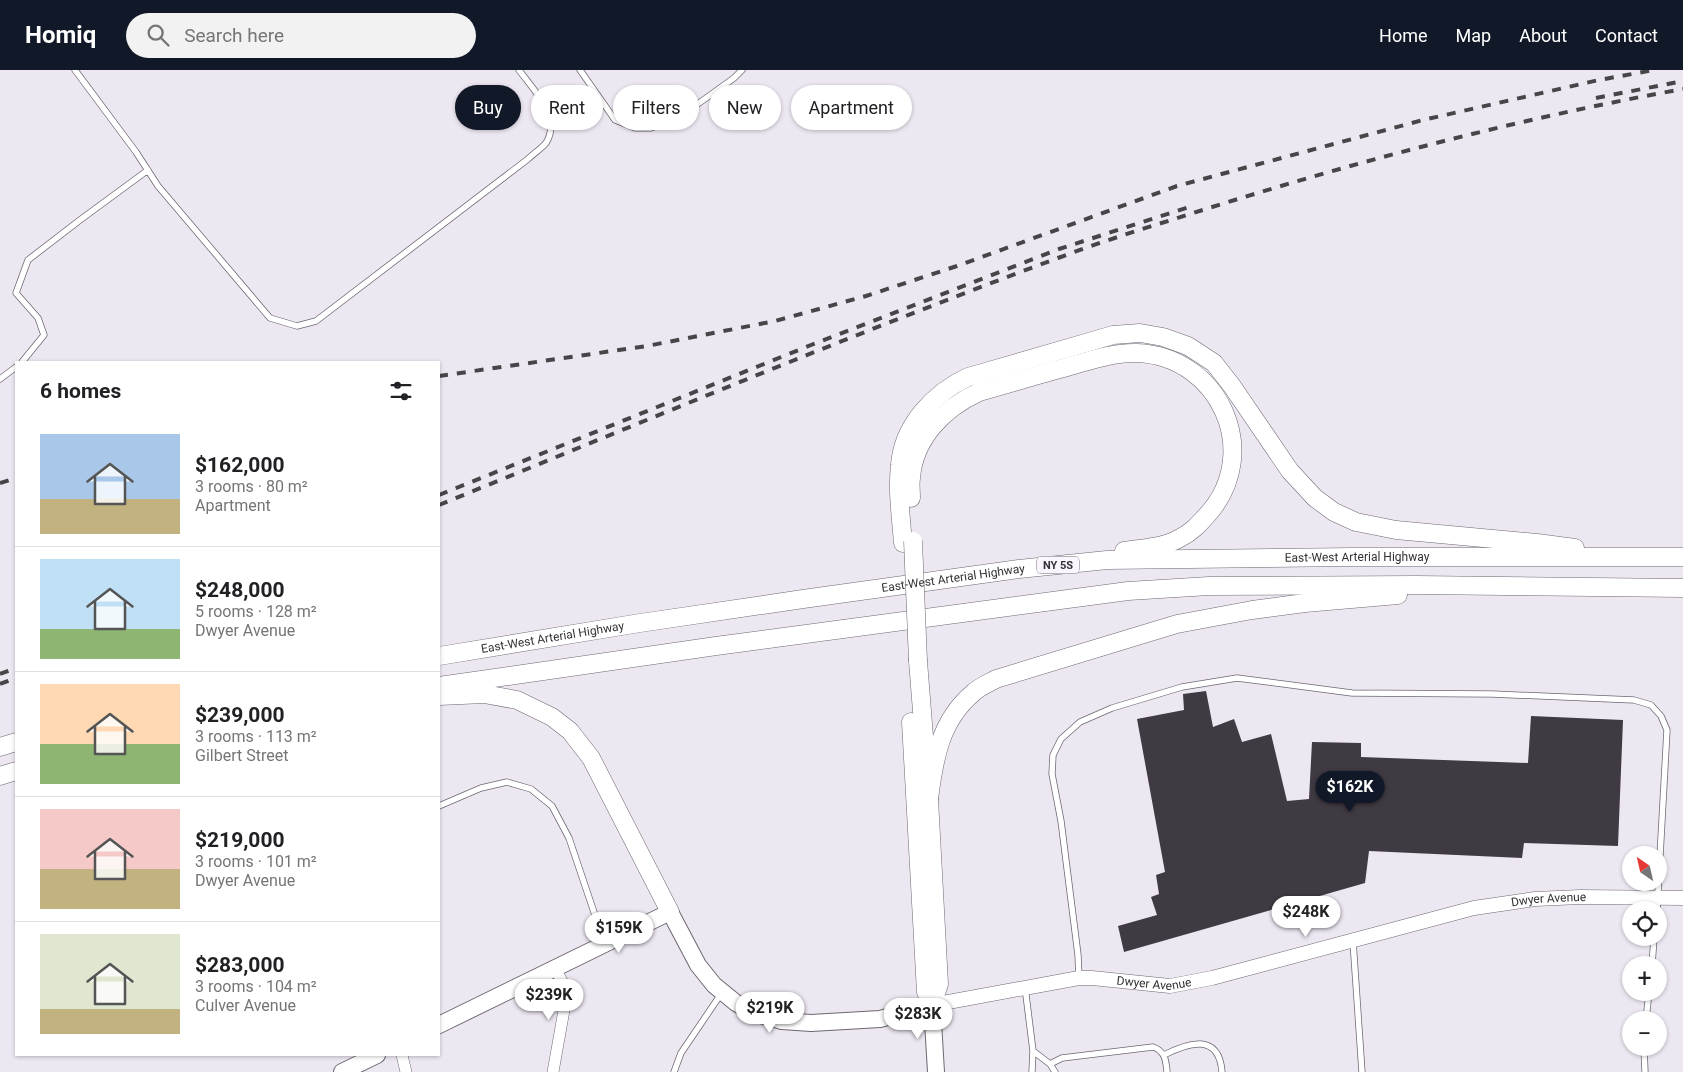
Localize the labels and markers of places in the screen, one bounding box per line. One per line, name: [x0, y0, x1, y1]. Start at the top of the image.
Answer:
pin: $162K: [1315, 770, 1385, 813]
pin: $248K: [1271, 896, 1341, 938]
pin: $159K: [584, 912, 654, 954]
pin: $239K: [514, 978, 584, 1021]
pin: $219K: [735, 992, 805, 1034]
pin: $283K: [883, 998, 953, 1040]

